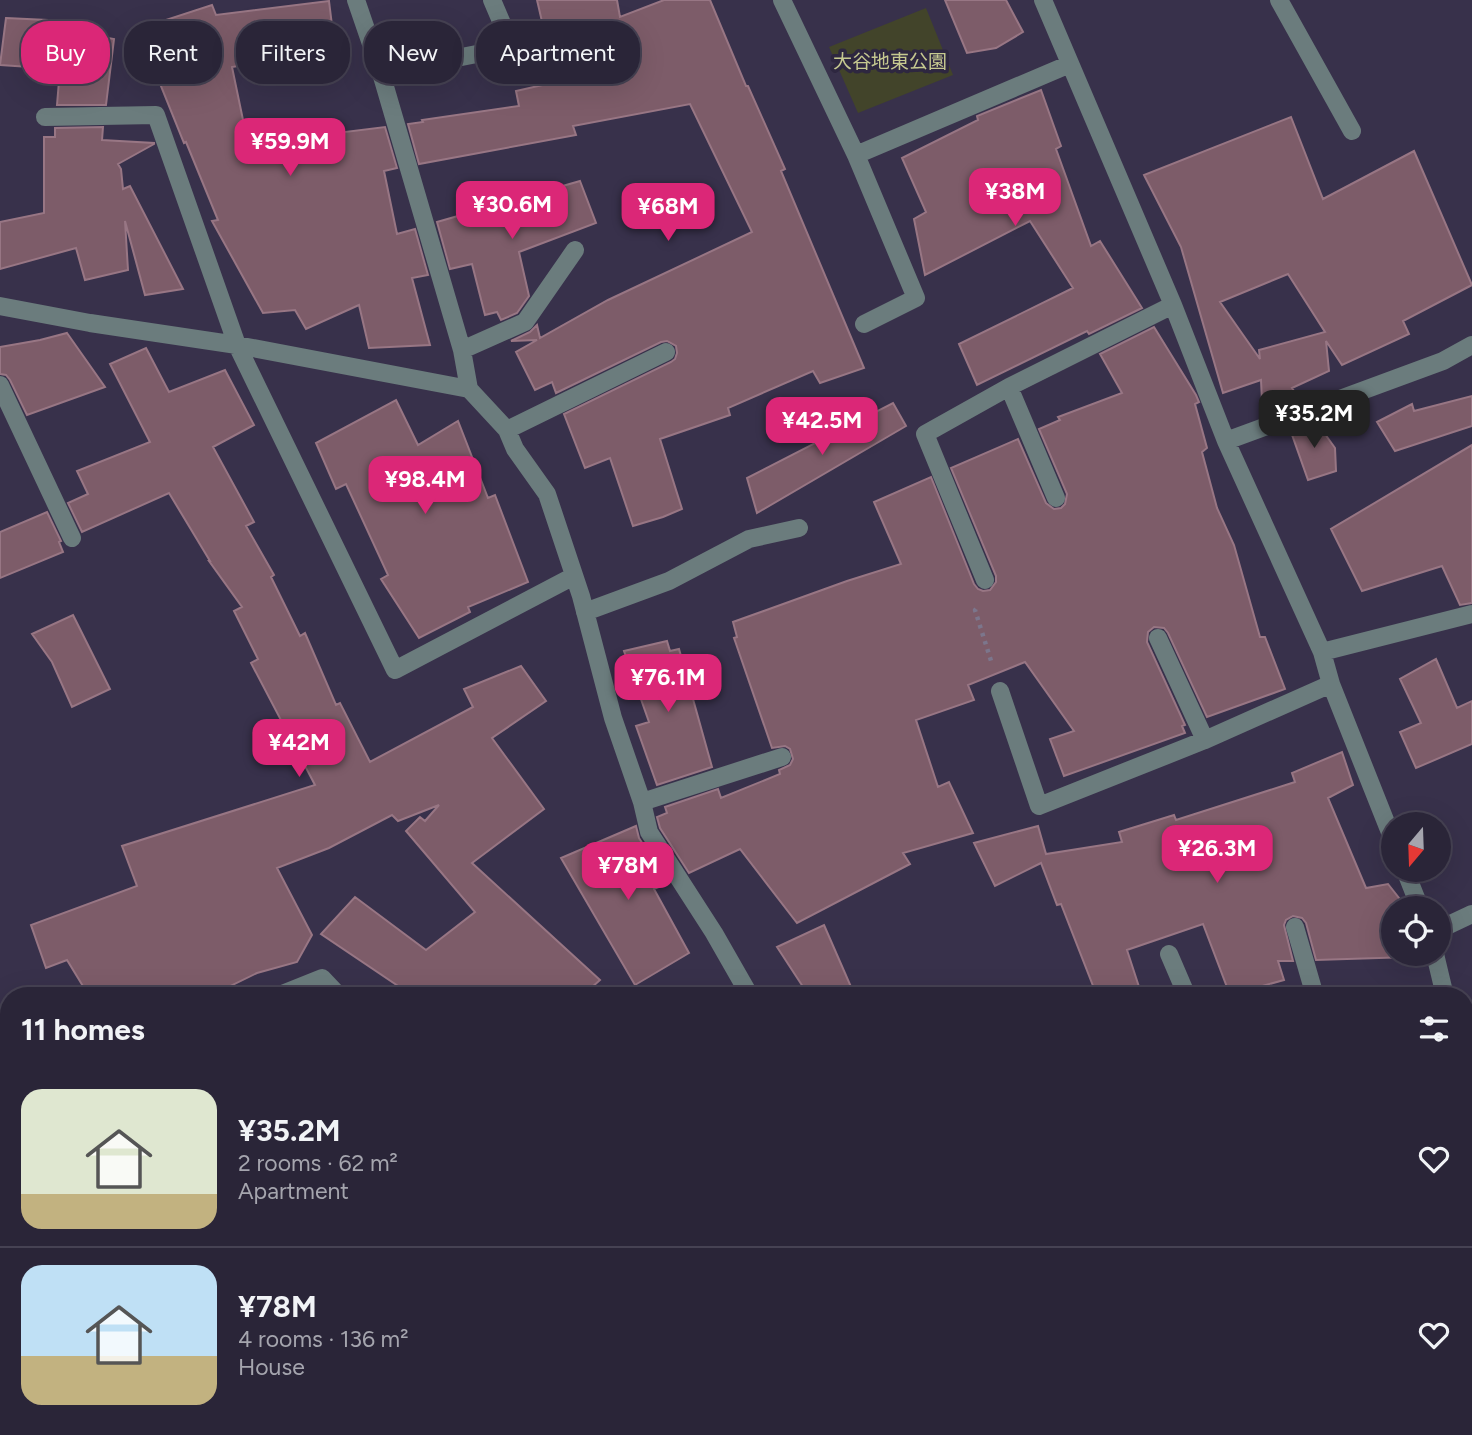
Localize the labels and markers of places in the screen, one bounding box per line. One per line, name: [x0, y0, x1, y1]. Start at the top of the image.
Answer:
pin: ¥59.9M: [233, 118, 347, 178]
pin: ¥38M: [974, 168, 1056, 228]
pin: ¥30.6M: [455, 182, 569, 241]
pin: ¥68M: [627, 184, 709, 243]
pin: ¥35.2M: [1257, 391, 1371, 450]
pin: ¥42.5M: [765, 398, 879, 457]
pin: ¥98.4M: [368, 456, 482, 516]
pin: ¥76.1M: [611, 654, 725, 714]
pin: ¥42M: [258, 720, 340, 779]
pin: ¥26.3M: [1160, 826, 1274, 885]
pin: ¥78M: [587, 842, 669, 902]

